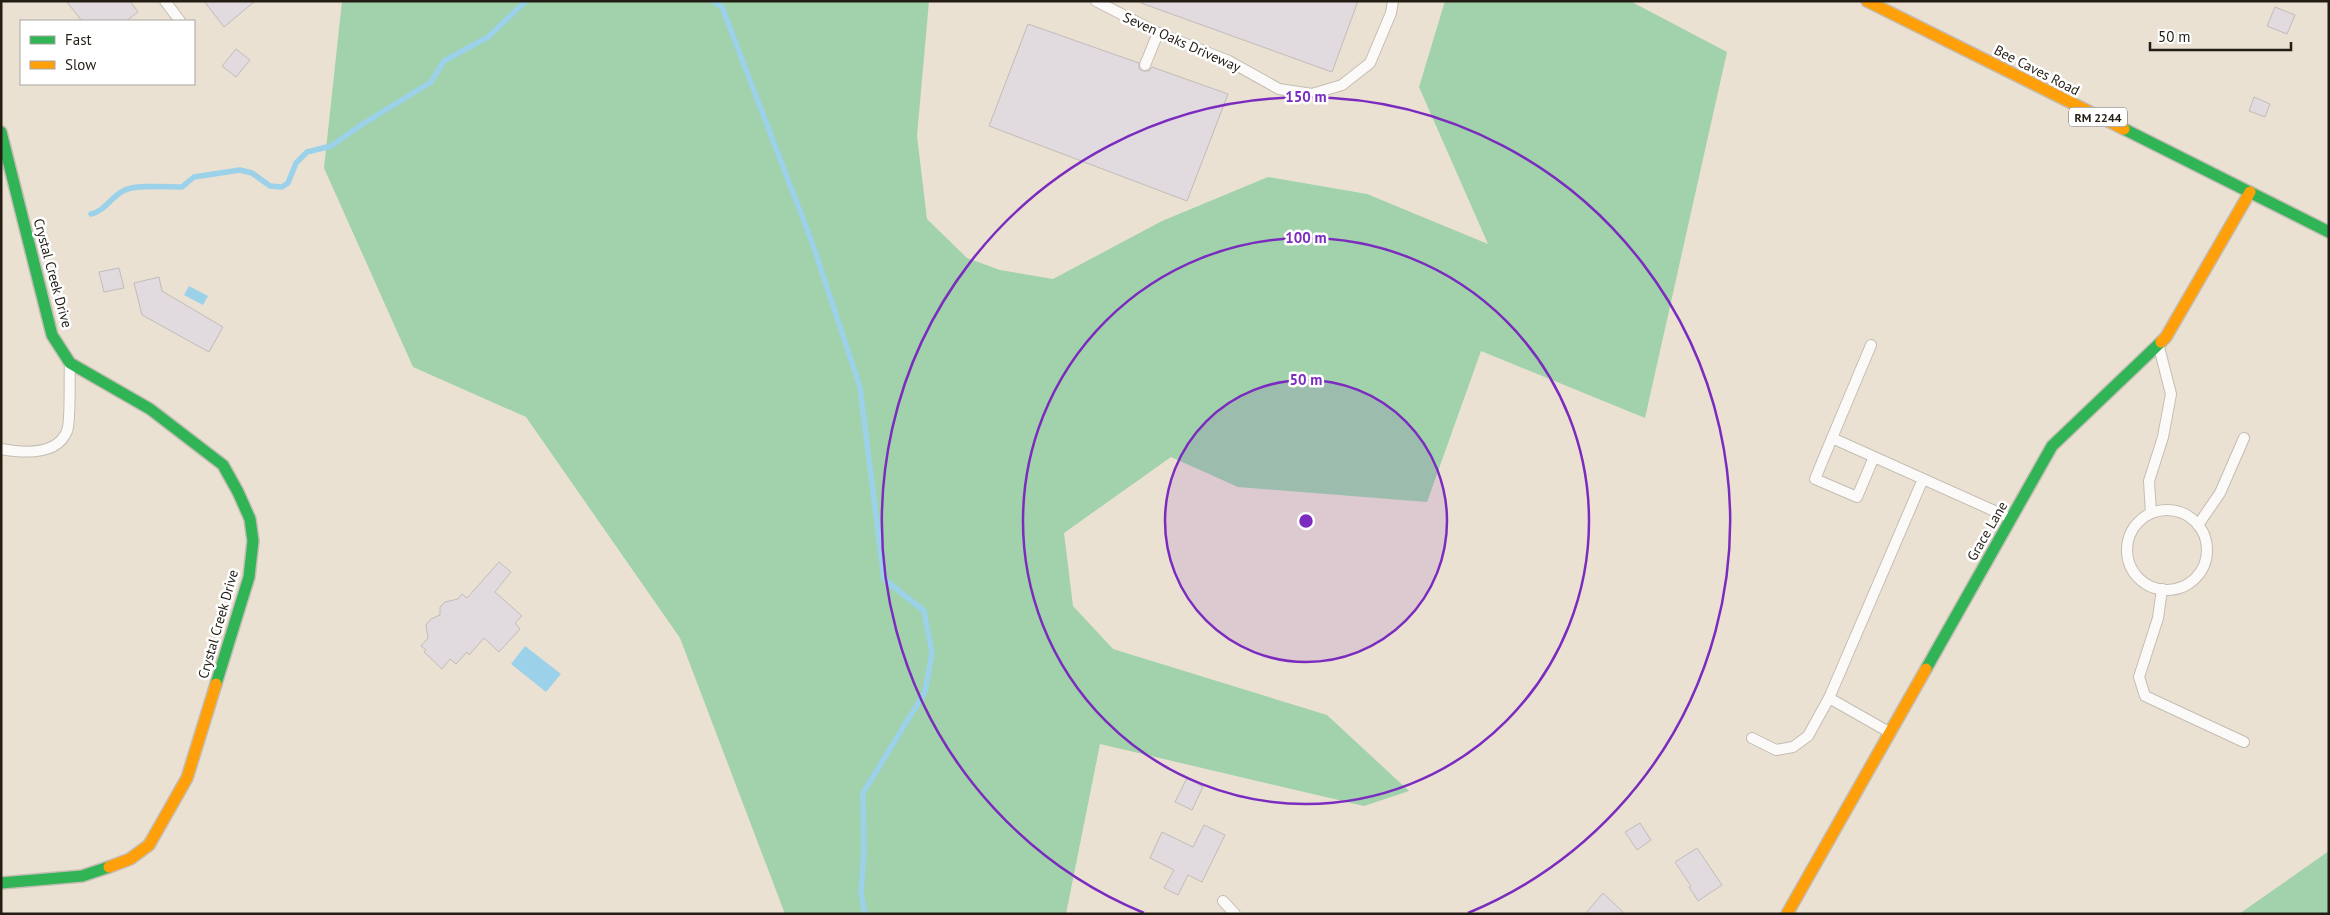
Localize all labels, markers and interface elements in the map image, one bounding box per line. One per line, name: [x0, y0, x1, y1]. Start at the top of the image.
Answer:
street label: Seven Oaks Driveway: [1120, 8, 1244, 76]
legend: [20, 20, 195, 85]
scale bar: [2150, 20, 2291, 52]
text: 50 m: [2158, 27, 2191, 46]
text: Fast: [65, 30, 92, 49]
street label: Bee Caves Road: [1991, 41, 2083, 99]
text: Slow: [65, 55, 96, 74]
text: 150 m: [1285, 87, 1327, 106]
road number: RM 2244: [2069, 108, 2127, 126]
street label: Crystal Creek Drive: [30, 216, 76, 330]
text: 100 m: [1285, 228, 1327, 247]
text: 50 m: [1290, 370, 1322, 389]
street label: Grace Lane: [1963, 498, 2011, 564]
centre of rings: [1297, 512, 1315, 530]
street label: Crystal Creek Drive: [194, 567, 242, 681]

